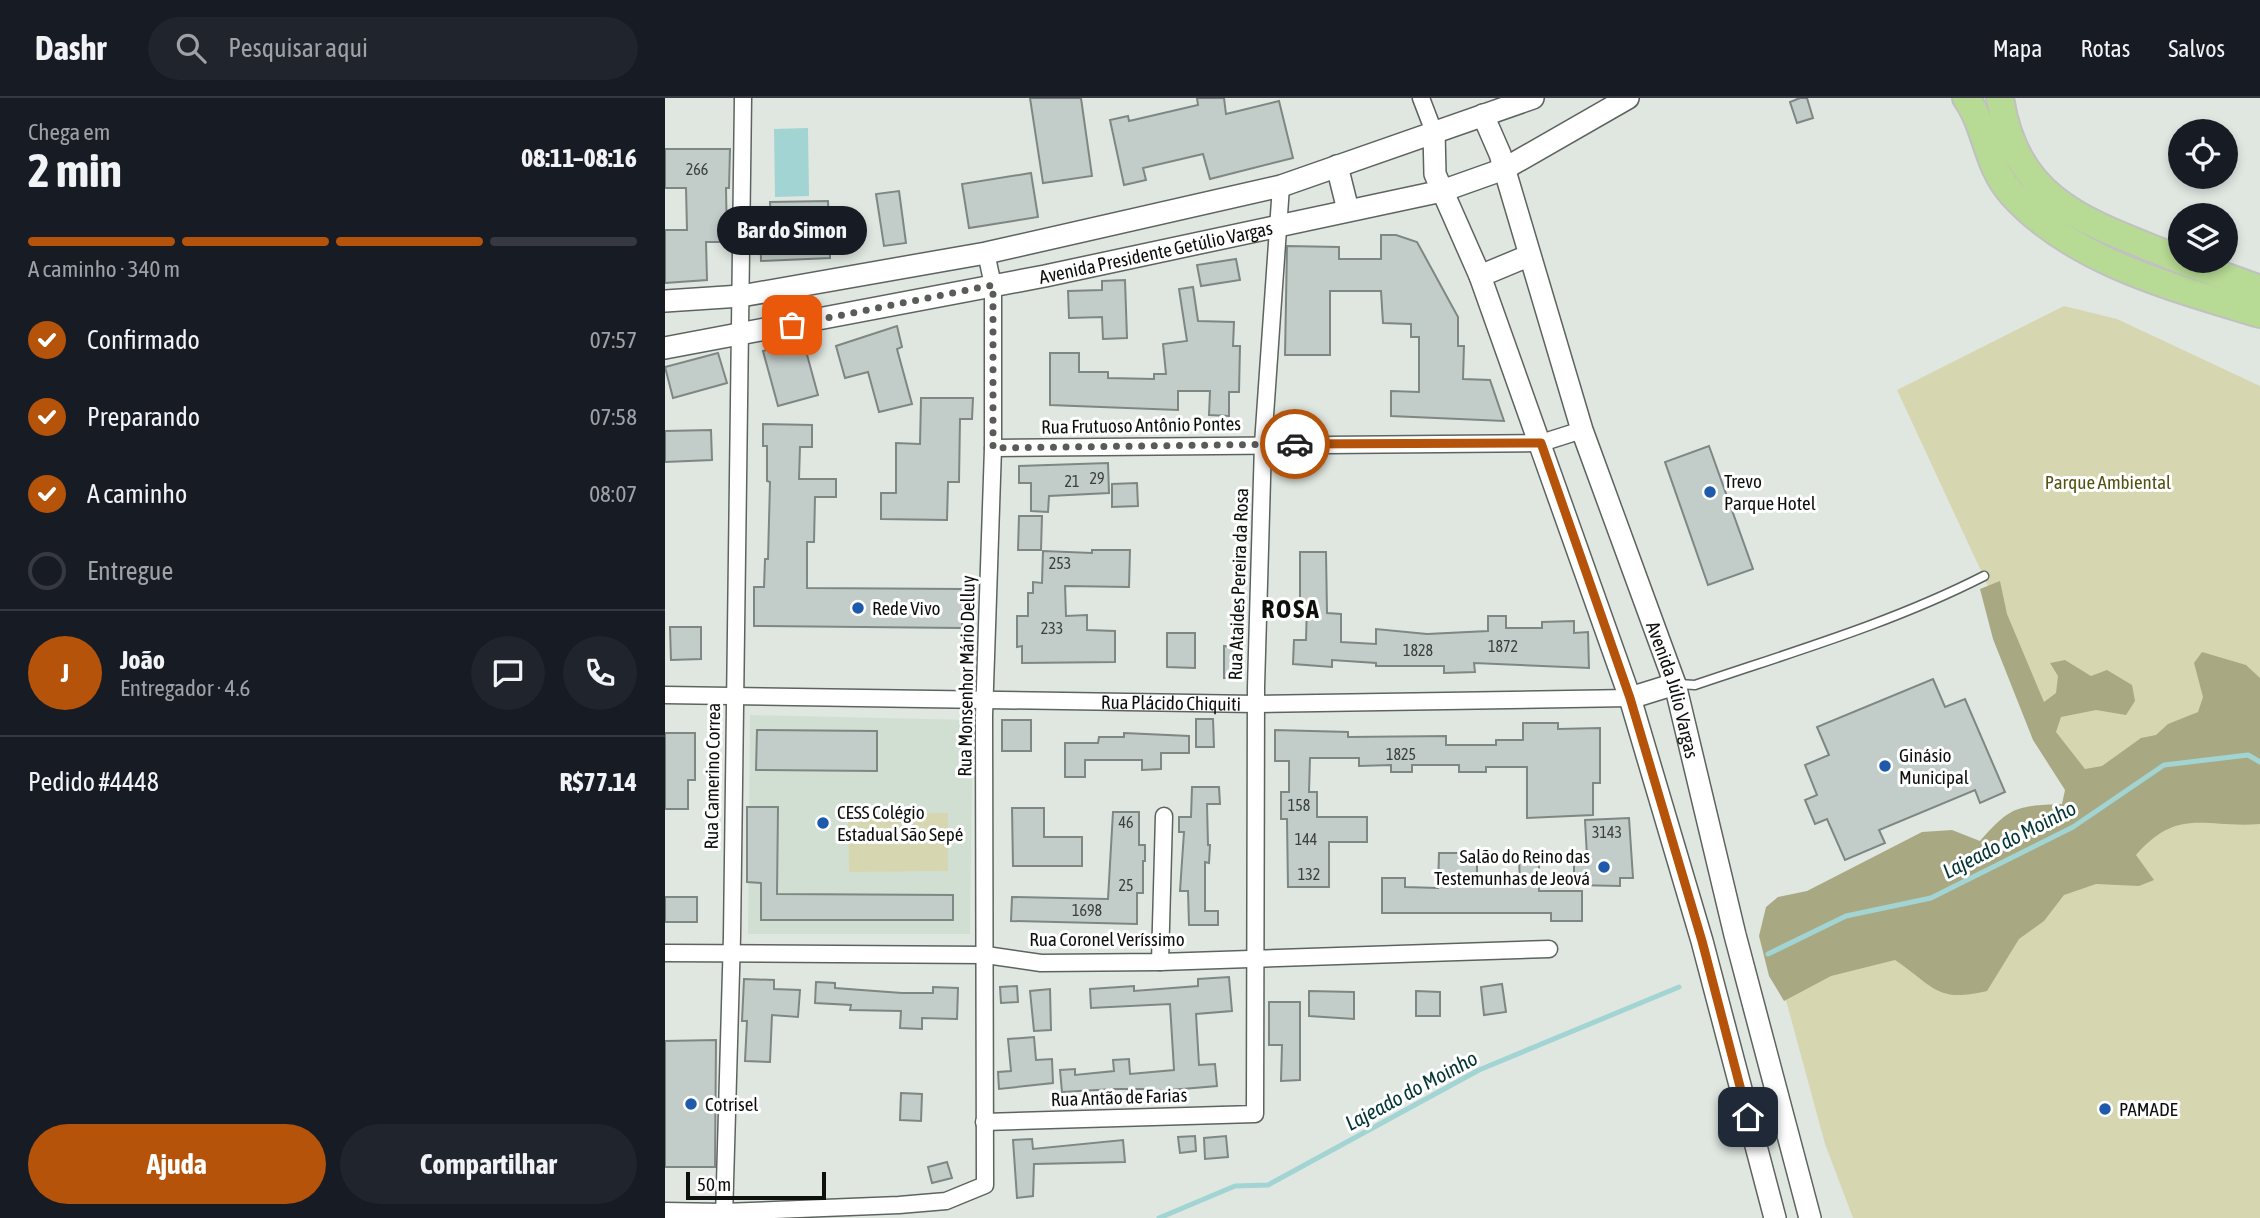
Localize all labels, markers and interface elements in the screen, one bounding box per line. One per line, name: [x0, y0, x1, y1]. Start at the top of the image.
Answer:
search box: [148, 17, 638, 80]
text: Dashr: [35, 29, 106, 67]
icon: search: [172, 29, 210, 67]
text: Pesquisar aqui: [228, 33, 368, 63]
text: Mapa: [1993, 35, 2042, 62]
text: Rotas: [2080, 35, 2130, 62]
text: Salvos: [2168, 35, 2225, 62]
text: Chega em: [28, 119, 110, 145]
map controls: [2168, 119, 2238, 273]
button: locate: [2168, 119, 2238, 189]
text: 08:11–08:16: [521, 143, 637, 173]
text: 2 min: [28, 144, 122, 197]
house number: 266: [686, 160, 708, 178]
button: layers: [2168, 203, 2238, 273]
callout: Bar do Simon: [717, 206, 867, 255]
text: Bar do Simon: [737, 217, 847, 243]
street label: Avenida Presidente Getúlio Vargas: [1037, 217, 1275, 288]
text: A caminho · 340 m: [28, 256, 180, 282]
pin: [762, 295, 822, 355]
icon: bag: [773, 306, 811, 344]
icon: check: [28, 321, 66, 359]
text: Confirmado: [87, 325, 200, 355]
text: 07:57: [590, 327, 637, 353]
icon: check: [28, 398, 66, 436]
text: Preparando: [87, 402, 200, 432]
text: 07:58: [590, 404, 637, 430]
courier: [1260, 409, 1330, 479]
street label: Rua Frutuoso Antônio Pontes: [1041, 412, 1241, 438]
icon: car: [1276, 425, 1314, 463]
house number: 29: [1089, 469, 1105, 487]
place label: Trevo Parque Hotel: [1724, 470, 1816, 514]
park label: Parque Ambiental: [2045, 471, 2171, 493]
house number: 21: [1064, 472, 1080, 490]
icon: check: [28, 475, 66, 513]
text: A caminho: [87, 479, 187, 509]
text: 08:07: [589, 481, 637, 507]
marker: Trevo Parque Hotel: [1702, 484, 1718, 500]
street label: Rua Ataides Pereira da Rosa: [1224, 487, 1252, 681]
house number: 253: [1049, 554, 1071, 572]
text: Entregue: [87, 556, 173, 586]
street label: Rua Monsenhor Mário Delluy: [953, 575, 979, 777]
district label: ROSA: [1261, 594, 1321, 624]
place label: Rede Vivo: [872, 597, 941, 619]
marker: Rede Vivo: [850, 600, 866, 616]
street label: Avenida Júlio Vargas: [1642, 618, 1703, 761]
house number: 233: [1041, 619, 1063, 637]
button: chat: [471, 636, 545, 710]
button: phone: [563, 636, 637, 710]
house number: 1872: [1488, 637, 1518, 655]
house number: 1828: [1403, 641, 1433, 659]
text: João: [120, 645, 165, 675]
text: J: [61, 658, 69, 688]
text: Entregador · 4.6: [120, 675, 250, 701]
street label: Rua Plácido Chiquiti: [1101, 691, 1241, 715]
street label: Rua Camerino Correa: [700, 702, 724, 850]
place label: Ginásio Municipal: [1899, 744, 1969, 788]
house number: 1825: [1386, 745, 1416, 763]
marker: Ginásio Municipal: [1877, 758, 1893, 774]
text: Pedido #4448: [28, 767, 159, 797]
text: R$77.14: [560, 767, 637, 797]
water label: Lajeado do Moinho: [1939, 795, 2080, 883]
house number: 158: [1288, 796, 1310, 814]
place label: CESS Colégio Estadual São Sepé: [837, 801, 963, 845]
house number: 46: [1118, 813, 1134, 831]
marker: CESS Colégio Estadual São Sepé: [815, 815, 831, 831]
house number: 3143: [1592, 823, 1622, 841]
house number: 144: [1295, 830, 1317, 848]
place label: Salão do Reino das Testemunhas de Jeová: [1434, 845, 1590, 889]
marker: Salão do Reino das Testemunhas de Jeová: [1596, 859, 1612, 875]
house number: 132: [1298, 865, 1320, 883]
house number: 25: [1118, 876, 1134, 894]
house number: 1698: [1072, 901, 1102, 919]
street label: Rua Coronel Veríssimo: [1029, 928, 1185, 950]
water label: Lajeado do Moinho: [1341, 1045, 1481, 1135]
street label: Rua Antão de Farias: [1050, 1084, 1188, 1110]
pin: [1718, 1087, 1778, 1147]
place label: Cotrisel: [705, 1093, 758, 1115]
marker: Cotrisel: [683, 1096, 699, 1112]
icon: home: [1729, 1098, 1767, 1136]
place label: PAMADE: [2119, 1098, 2178, 1120]
marker: PAMADE: [2097, 1101, 2113, 1117]
button: Ajuda: [28, 1124, 326, 1204]
button: Compartilhar: [340, 1124, 637, 1204]
scale bar: [686, 1169, 826, 1201]
text: 50 m: [697, 1173, 731, 1195]

